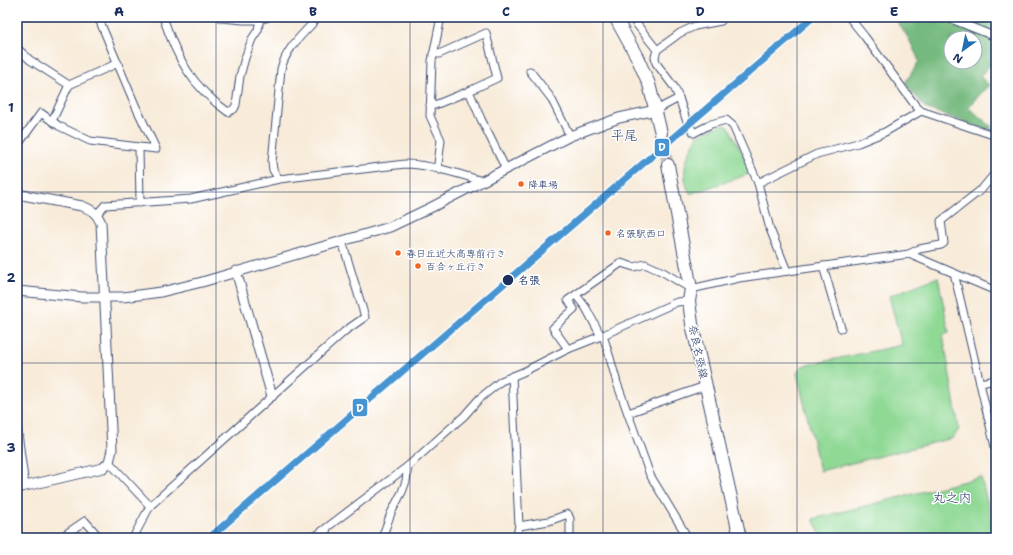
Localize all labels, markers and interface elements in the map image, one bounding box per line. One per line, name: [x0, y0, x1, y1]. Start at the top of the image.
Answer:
text: A: [114, 3, 124, 20]
text: B: [309, 3, 317, 20]
text: C: [502, 3, 510, 20]
text: D: [695, 3, 705, 20]
text: E: [890, 3, 899, 20]
north arrow: [943, 30, 983, 70]
text: N: [950, 49, 966, 67]
text: 1: [8, 99, 14, 116]
district label: 平尾: [611, 127, 637, 144]
line badge: D: [654, 138, 670, 157]
text: D: [658, 140, 666, 155]
place label: 降車場: [528, 178, 558, 191]
marker: 降車場: [516, 179, 526, 189]
place label: 名張駅西口: [616, 227, 666, 240]
marker: 名張駅西口: [603, 228, 613, 238]
place label: 春日丘近大高専前行き: [406, 247, 506, 260]
marker: 春日丘近大高専前行き: [393, 248, 403, 258]
place label: 百合ヶ丘行き: [426, 260, 486, 273]
marker: 百合ヶ丘行き: [413, 261, 423, 271]
text: 2: [6, 269, 16, 286]
marker: 名張: [501, 273, 515, 287]
place label: 名張: [518, 273, 540, 288]
street label: 奈良名張線: [685, 324, 711, 380]
line badge: D: [352, 398, 368, 417]
text: D: [356, 401, 364, 416]
text: 3: [6, 439, 16, 456]
district label: 丸之内: [932, 489, 972, 506]

